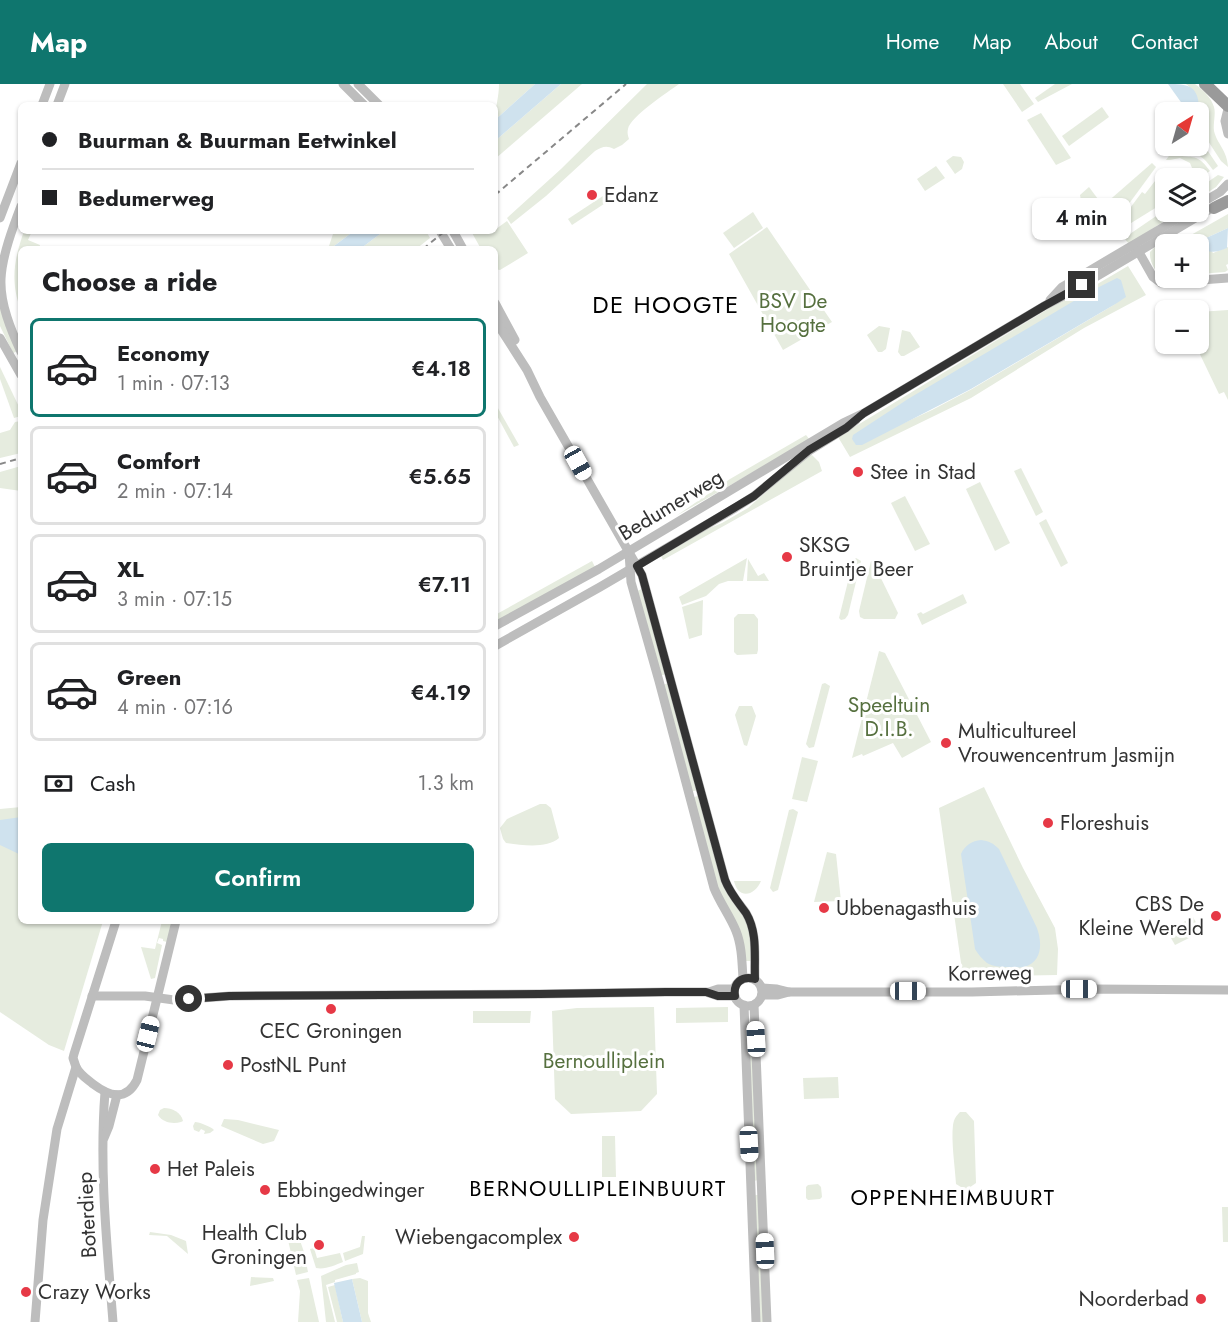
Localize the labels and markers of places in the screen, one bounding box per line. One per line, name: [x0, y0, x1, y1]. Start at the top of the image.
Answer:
place label: Edanz: [604, 180, 659, 210]
marker: Edanz: [585, 188, 599, 202]
place label: Stee in Stad: [870, 457, 976, 487]
marker: Stee in Stad: [851, 465, 865, 479]
place label: SKSG Bruintje Beer: [799, 530, 914, 584]
marker: SKSG Bruintje Beer: [780, 550, 794, 564]
place label: Multicultureel Vrouwencentrum Jasmijn: [958, 716, 1175, 770]
marker: Multicultureel Vrouwencentrum Jasmijn: [939, 736, 953, 750]
place label: Floreshuis: [1060, 808, 1149, 838]
marker: Floreshuis: [1041, 816, 1055, 830]
place label: CBS De Kleine Wereld: [1078, 889, 1204, 943]
place label: Ubbenagasthuis: [836, 893, 977, 923]
marker: Ubbenagasthuis: [817, 901, 831, 915]
marker: CBS De Kleine Wereld: [1209, 909, 1223, 923]
marker: CEC Groningen: [324, 1002, 338, 1016]
place label: CEC Groningen: [260, 1016, 402, 1046]
place label: PostNL Punt: [240, 1050, 346, 1080]
marker: PostNL Punt: [221, 1058, 235, 1072]
place label: Het Paleis: [167, 1154, 255, 1184]
marker: Het Paleis: [148, 1162, 162, 1176]
place label: Ebbingedwinger: [277, 1175, 425, 1205]
marker: Ebbingedwinger: [258, 1183, 272, 1197]
place label: Health Club Groningen: [202, 1218, 307, 1272]
place label: Wiebengacomplex: [395, 1222, 562, 1252]
marker: Wiebengacomplex: [567, 1230, 581, 1244]
marker: Health Club Groningen: [312, 1238, 326, 1252]
place label: Crazy Works: [38, 1277, 151, 1307]
place label: Noorderbad: [1079, 1284, 1189, 1314]
marker: Crazy Works: [19, 1285, 33, 1299]
marker: Noorderbad: [1194, 1292, 1208, 1306]

